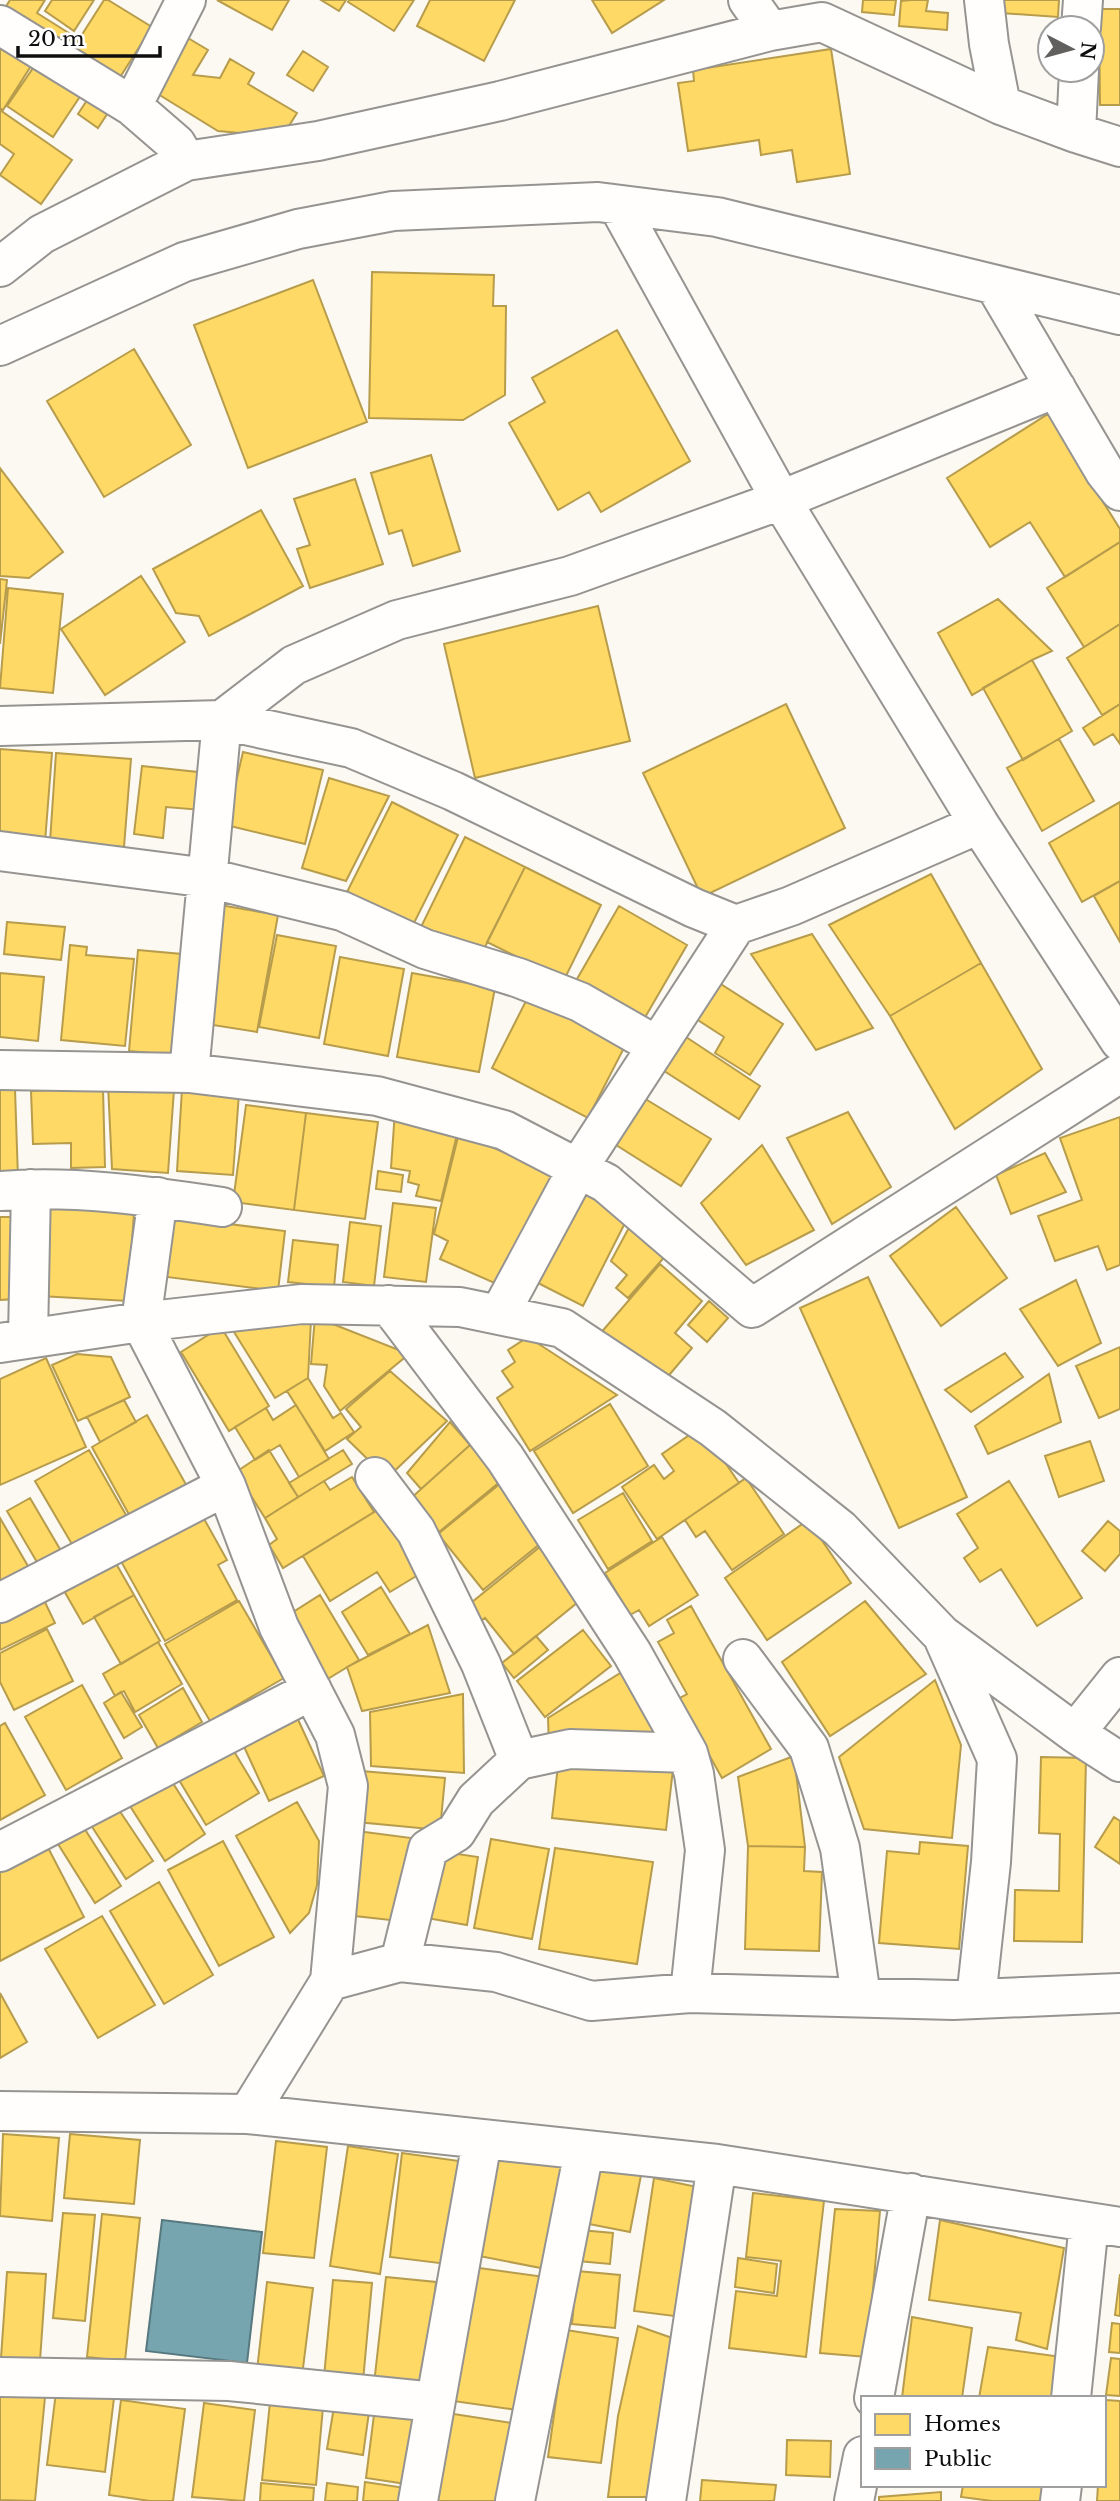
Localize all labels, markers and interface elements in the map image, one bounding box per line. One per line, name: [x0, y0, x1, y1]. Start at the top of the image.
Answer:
scale bar: [18, 14, 159, 58]
north arrow: [1036, 14, 1106, 84]
text: 20 m: [28, 26, 85, 52]
text: N: [1075, 41, 1100, 61]
legend: [861, 2396, 1106, 2487]
text: Homes: [924, 2411, 1001, 2437]
text: Public: [924, 2446, 991, 2472]

